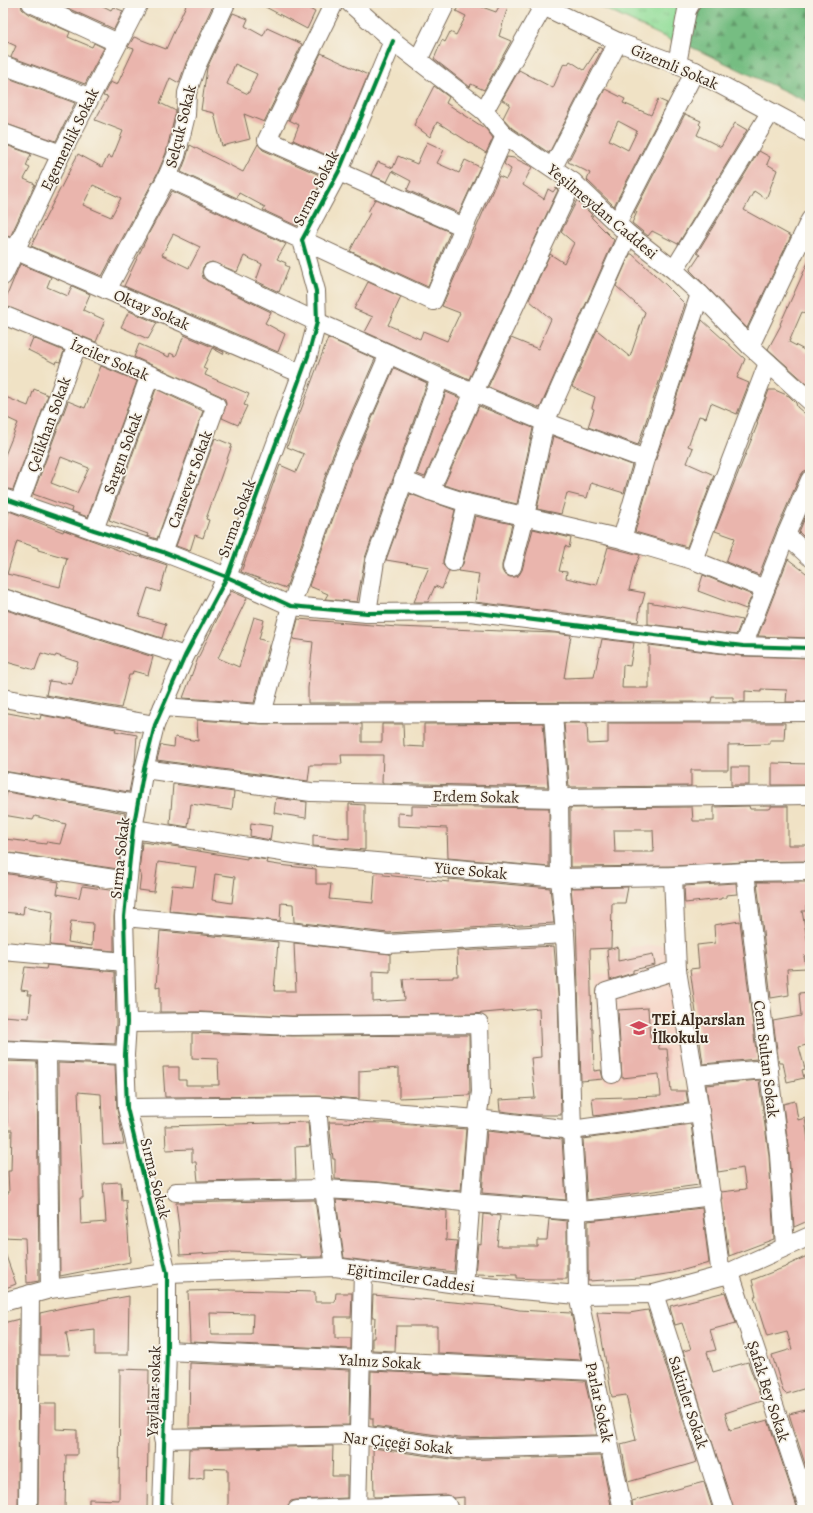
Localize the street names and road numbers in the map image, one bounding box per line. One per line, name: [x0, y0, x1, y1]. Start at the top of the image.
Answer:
street label: Gizemli Sokak: [627, 39, 722, 95]
street label: Selçuk Sokak: [160, 82, 202, 170]
street label: Egemenlik Sokak: [35, 84, 104, 195]
street label: Sırma Sokak: [287, 147, 344, 230]
street label: Yeşilmeydan Caddesi: [542, 158, 662, 265]
street label: Oktay Sokak: [110, 284, 193, 336]
street label: İzciler Sokak: [67, 333, 153, 386]
street label: Çelikhan Sokak: [21, 373, 76, 475]
street label: Sargın Sokak: [98, 409, 148, 497]
street label: Cansever Sokak: [162, 427, 218, 531]
street label: Sırma Sokak: [213, 476, 261, 561]
street label: Erdem Sokak: [433, 785, 519, 809]
street label: Sırma Sokak: [105, 816, 135, 900]
street label: Yüce Sokak: [433, 857, 508, 885]
street label: Cem Sultan Sokak: [748, 999, 784, 1119]
street label: Sırma Sokak: [134, 1136, 176, 1221]
street label: Eğitimciler Caddesi: [346, 1258, 476, 1298]
street label: Şafak Bey Sokak: [741, 1338, 795, 1445]
street label: Yaylalar sokak: [141, 1345, 167, 1438]
street label: Yalnız Sokak: [337, 1349, 422, 1375]
street label: Sakinler Sokak: [663, 1353, 713, 1452]
street label: Parlar Sokak: [580, 1360, 618, 1445]
street label: Nar Çiçeği Sokak: [342, 1426, 454, 1460]

